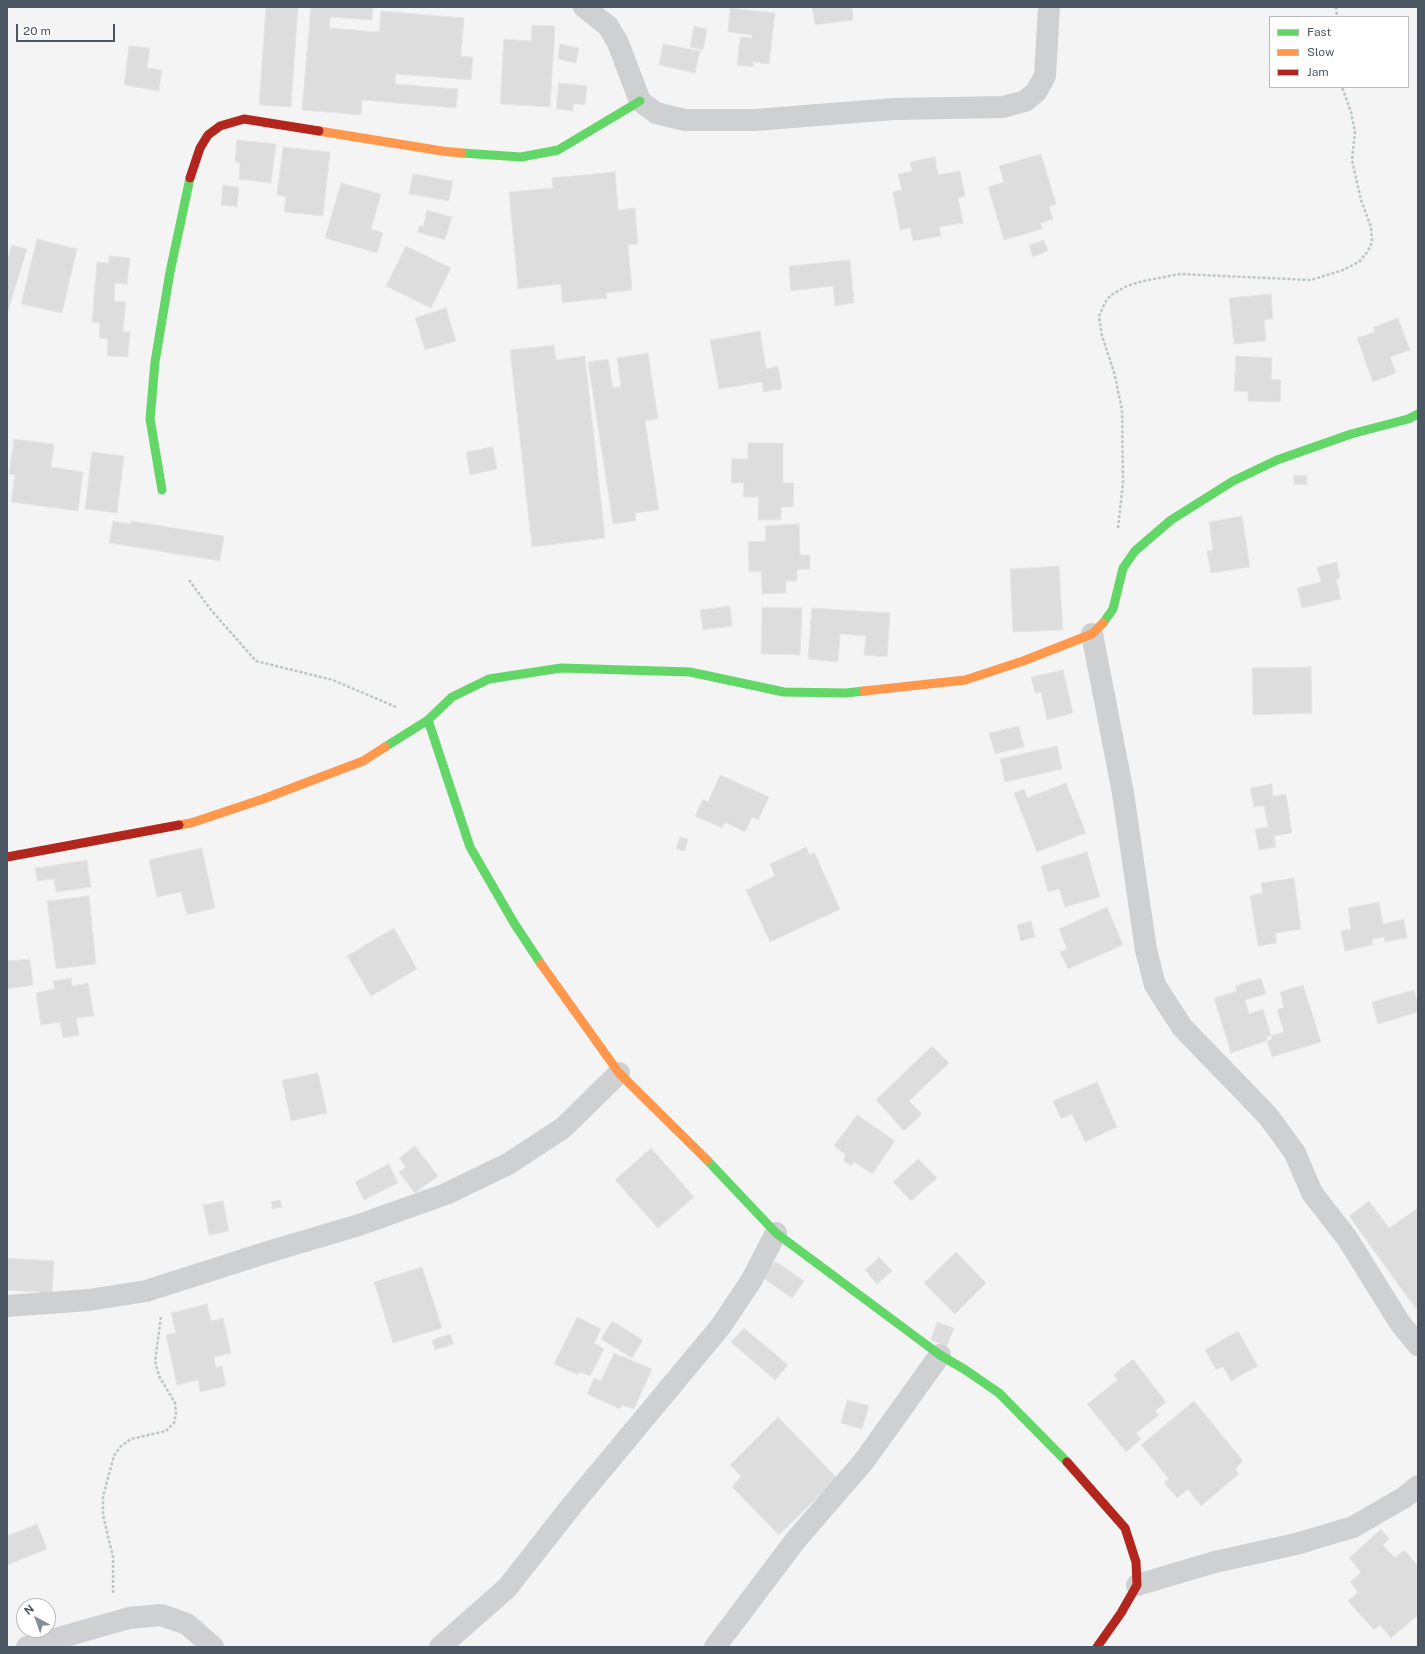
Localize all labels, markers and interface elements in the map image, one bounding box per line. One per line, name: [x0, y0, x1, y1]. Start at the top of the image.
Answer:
scale bar: [18, 16, 117, 42]
legend: [1269, 16, 1409, 88]
text: 20 m: [23, 24, 51, 38]
text: Fast: [1307, 25, 1331, 39]
text: Slow: [1307, 45, 1334, 59]
text: Jam: [1307, 65, 1329, 79]
north arrow: [16, 1598, 56, 1638]
text: N: [22, 1602, 36, 1617]

